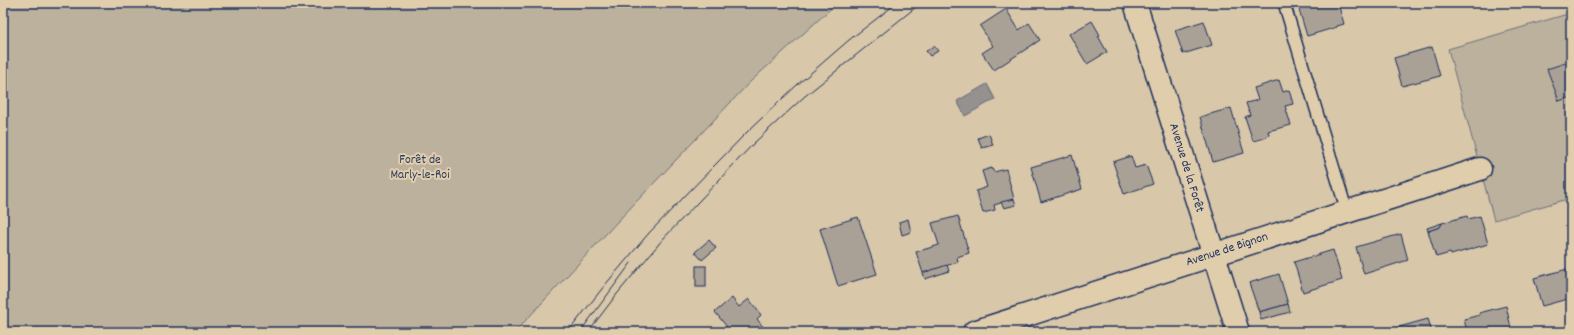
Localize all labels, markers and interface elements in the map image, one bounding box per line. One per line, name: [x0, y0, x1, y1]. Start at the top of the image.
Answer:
street label: Avenue de la Forêt: [1163, 121, 1209, 215]
park label: Forêt de Marly-le-Roi: [390, 151, 450, 185]
street label: Avenue de Bignon: [1183, 228, 1271, 272]

